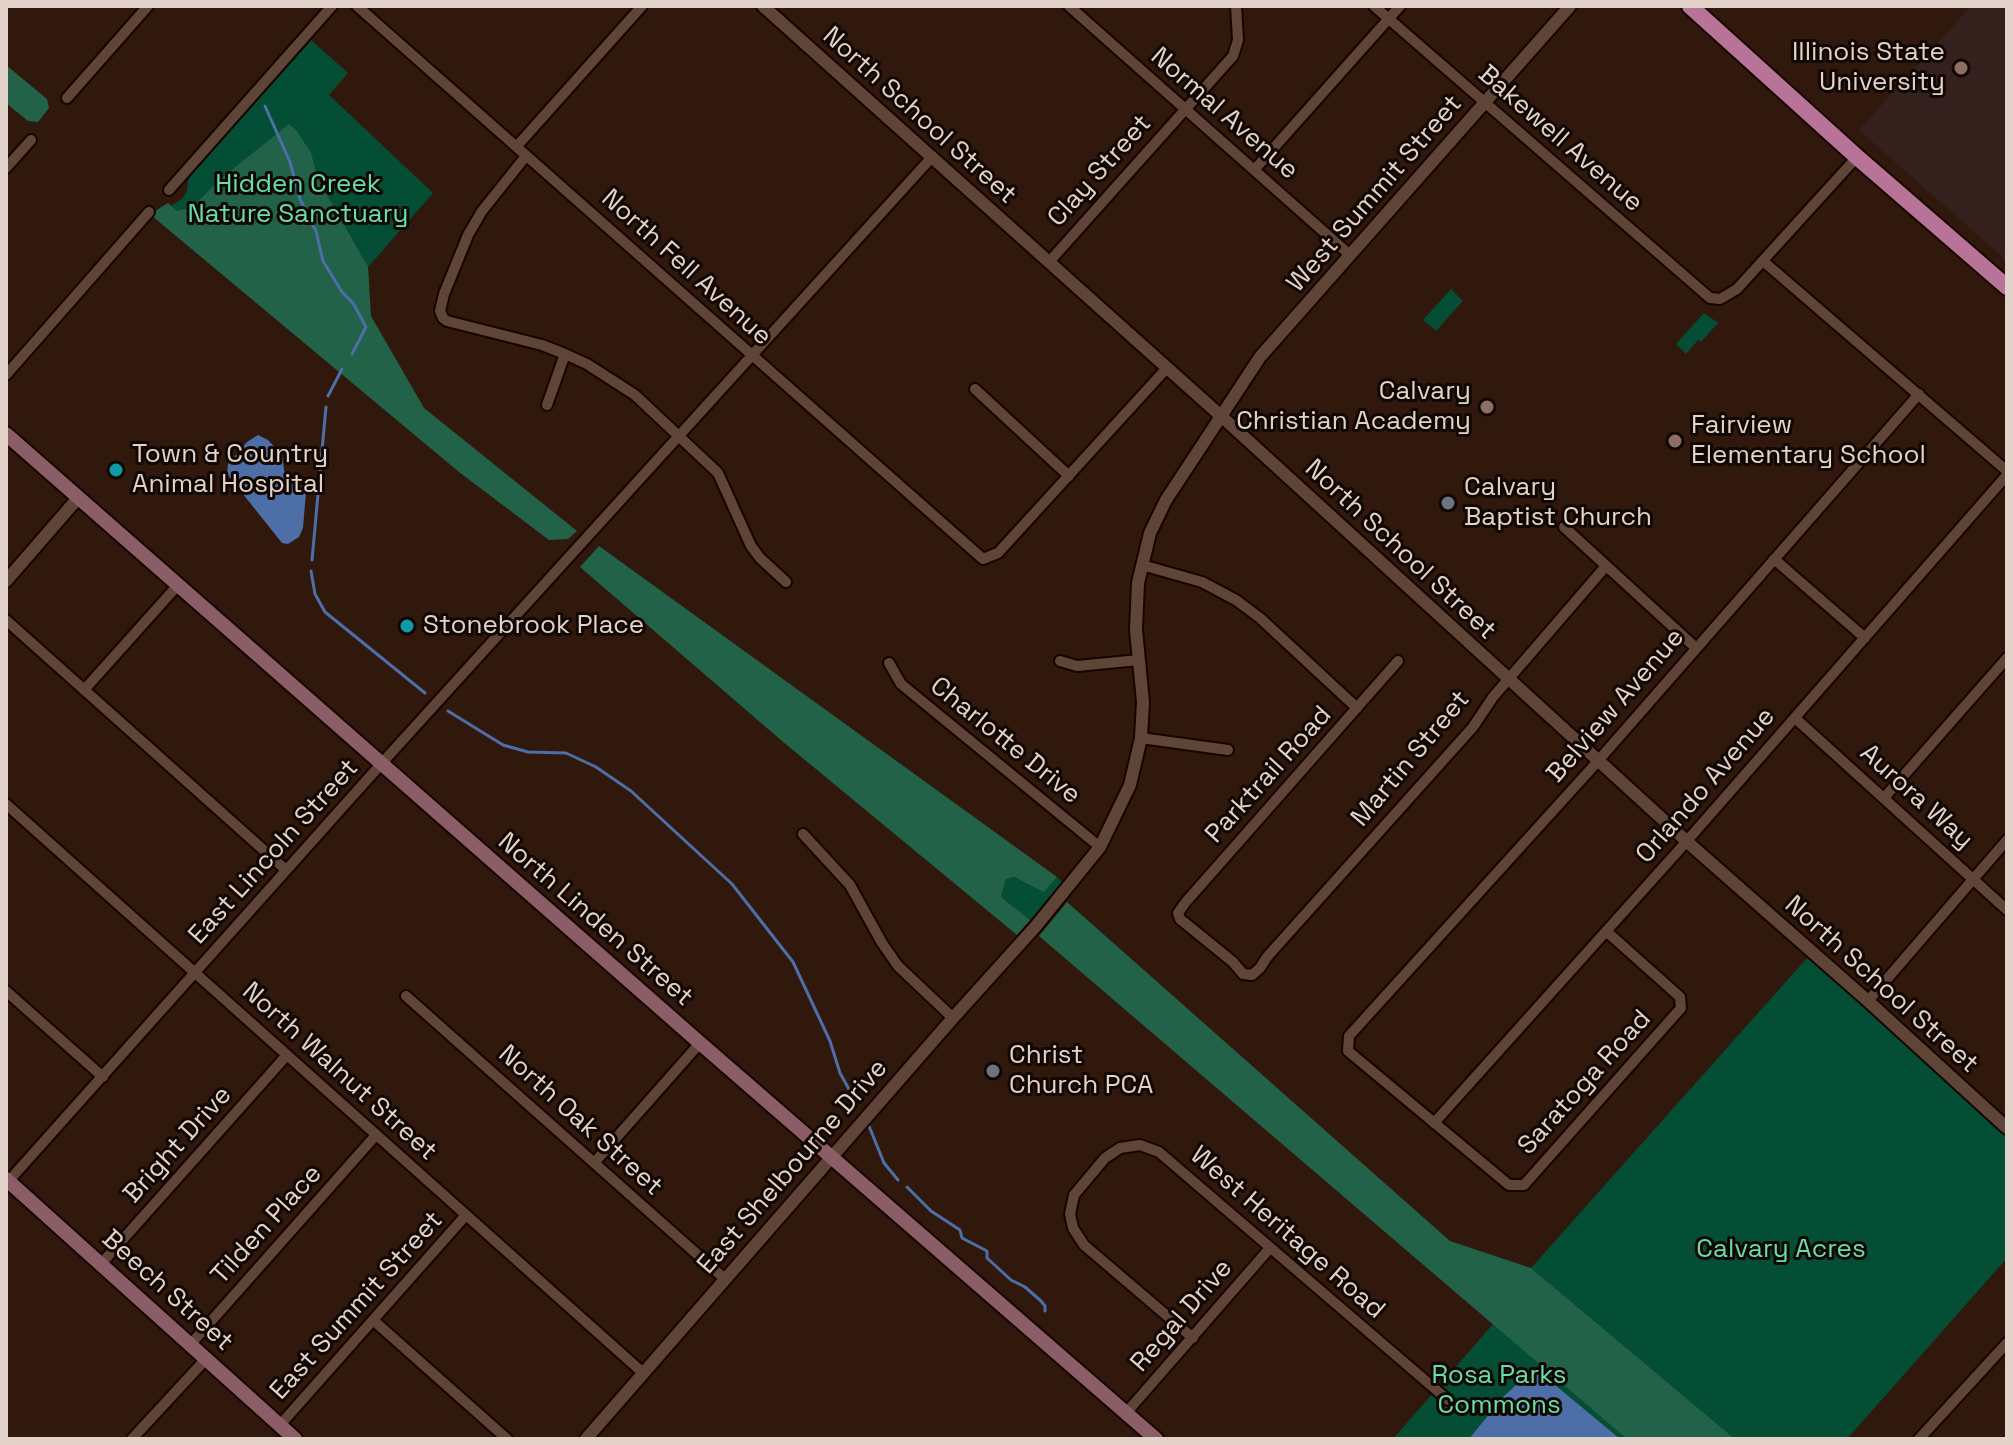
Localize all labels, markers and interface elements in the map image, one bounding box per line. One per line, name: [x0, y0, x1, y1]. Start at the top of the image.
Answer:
street label: North School Street: [816, 21, 1022, 211]
place label: Illinois State University: [1792, 37, 1945, 98]
street label: Normal Avenue: [1144, 41, 1304, 187]
street label: Bakewell Avenue: [1471, 59, 1649, 219]
marker: Illinois State University: [1952, 59, 1970, 77]
street label: West Summit Street: [1281, 89, 1469, 299]
street label: Clay Street: [1042, 109, 1158, 233]
park label: Hidden Creek Nature Sanctuary: [187, 169, 409, 230]
street label: North Fell Avenue: [594, 183, 778, 353]
place label: Calvary Christian Academy: [1236, 376, 1471, 438]
marker: Calvary Christian Academy: [1478, 398, 1496, 416]
place label: Fairview Elementary School: [1691, 410, 1926, 472]
marker: Fairview Elementary School: [1666, 432, 1684, 450]
place label: Town & Country Animal Hospital: [132, 439, 328, 500]
street label: North School Street: [1298, 453, 1502, 647]
marker: Town & Country Animal Hospital: [107, 461, 125, 479]
place label: Calvary Baptist Church: [1464, 472, 1652, 534]
marker: Calvary Baptist Church: [1439, 494, 1457, 512]
place label: Stonebrook Place: [423, 610, 644, 642]
marker: Stonebrook Place: [398, 617, 416, 635]
street label: Belview Avenue: [1541, 623, 1691, 789]
street label: Charlotte Drive: [923, 671, 1087, 811]
street label: Martin Street: [1345, 685, 1477, 833]
street label: Parktrail Road: [1199, 700, 1339, 850]
street label: Orlando Avenue: [1630, 702, 1782, 870]
street label: Aurora Way: [1853, 738, 1979, 856]
street label: East Lincoln Street: [183, 753, 365, 951]
street label: North Linden Street: [491, 827, 699, 1013]
street label: North School Street: [1778, 890, 1984, 1080]
street label: North Walnut Street: [235, 976, 443, 1168]
street label: Saratoga Road: [1512, 1004, 1658, 1162]
street label: North Oak Street: [491, 1039, 669, 1203]
place label: Christ Church PCA: [1009, 1040, 1153, 1102]
street label: East Shelbourne Drive: [691, 1053, 895, 1281]
marker: Christ Church PCA: [984, 1062, 1002, 1080]
street label: Bright Drive: [117, 1080, 239, 1210]
street label: West Heritage Road: [1183, 1140, 1391, 1326]
street label: Tilden Place: [205, 1159, 329, 1291]
street label: East Summit Street: [264, 1205, 450, 1407]
street label: Beech Street: [95, 1224, 239, 1358]
park label: Calvary Acres: [1696, 1234, 1866, 1266]
street label: Regal Drive: [1125, 1253, 1239, 1379]
park label: Rosa Parks Commons: [1431, 1360, 1567, 1422]

